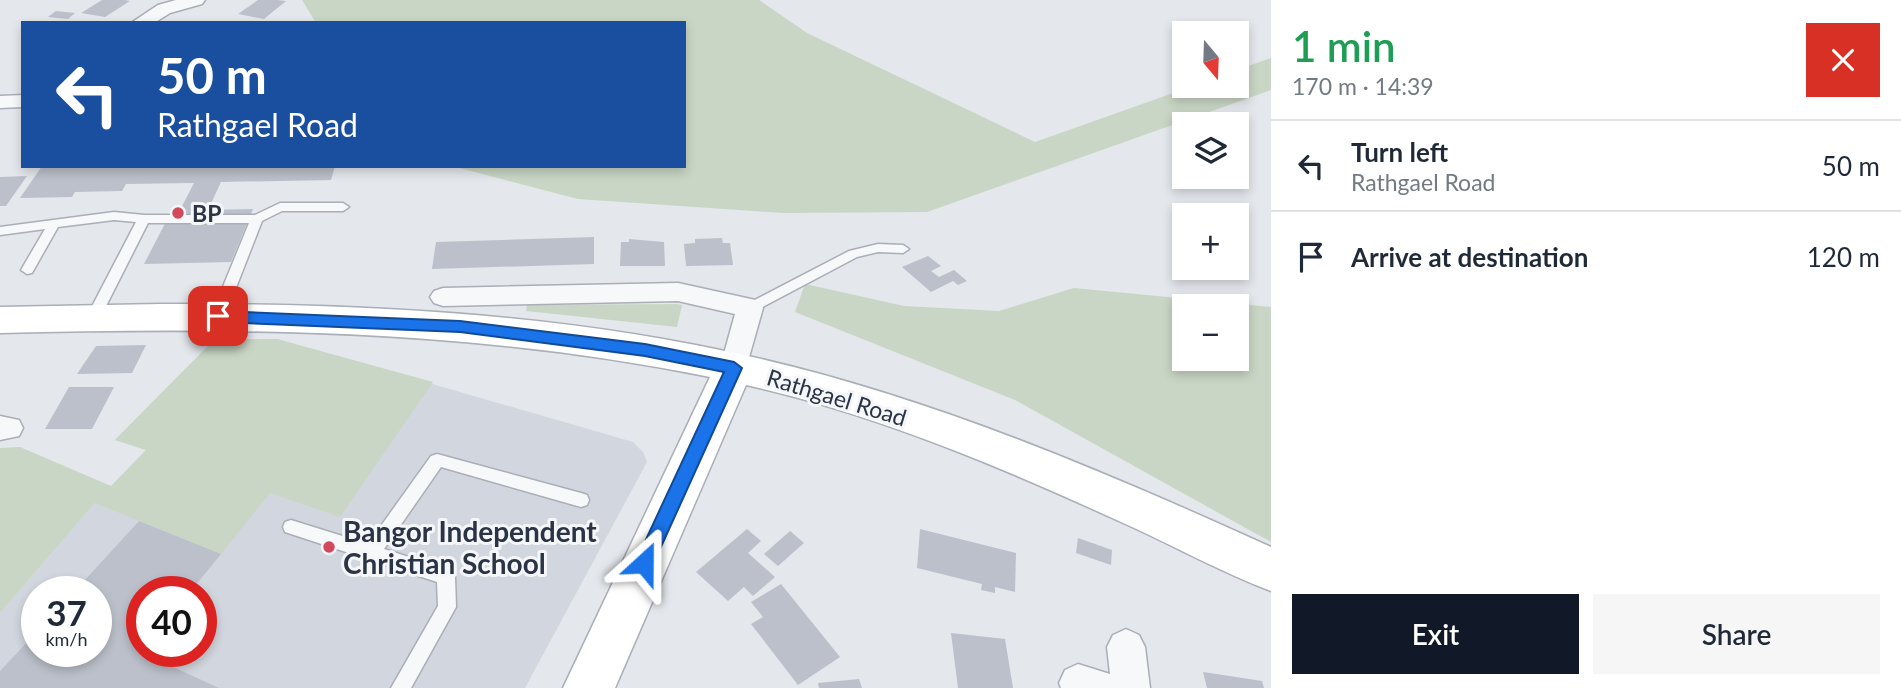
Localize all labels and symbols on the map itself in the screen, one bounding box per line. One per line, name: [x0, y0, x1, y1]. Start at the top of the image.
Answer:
north arrow: [1172, 21, 1250, 98]
place label: BP: [192, 199, 221, 227]
marker: BP: [170, 205, 186, 221]
pin: [188, 286, 248, 346]
street label: Rathgael Road: [764, 362, 910, 432]
place label: Bangor Independent Christian School: [343, 514, 597, 580]
position arrow: [607, 526, 681, 600]
marker: Bangor Independent Christian School: [321, 539, 337, 555]
speed limit sign: 40: [126, 576, 217, 667]

